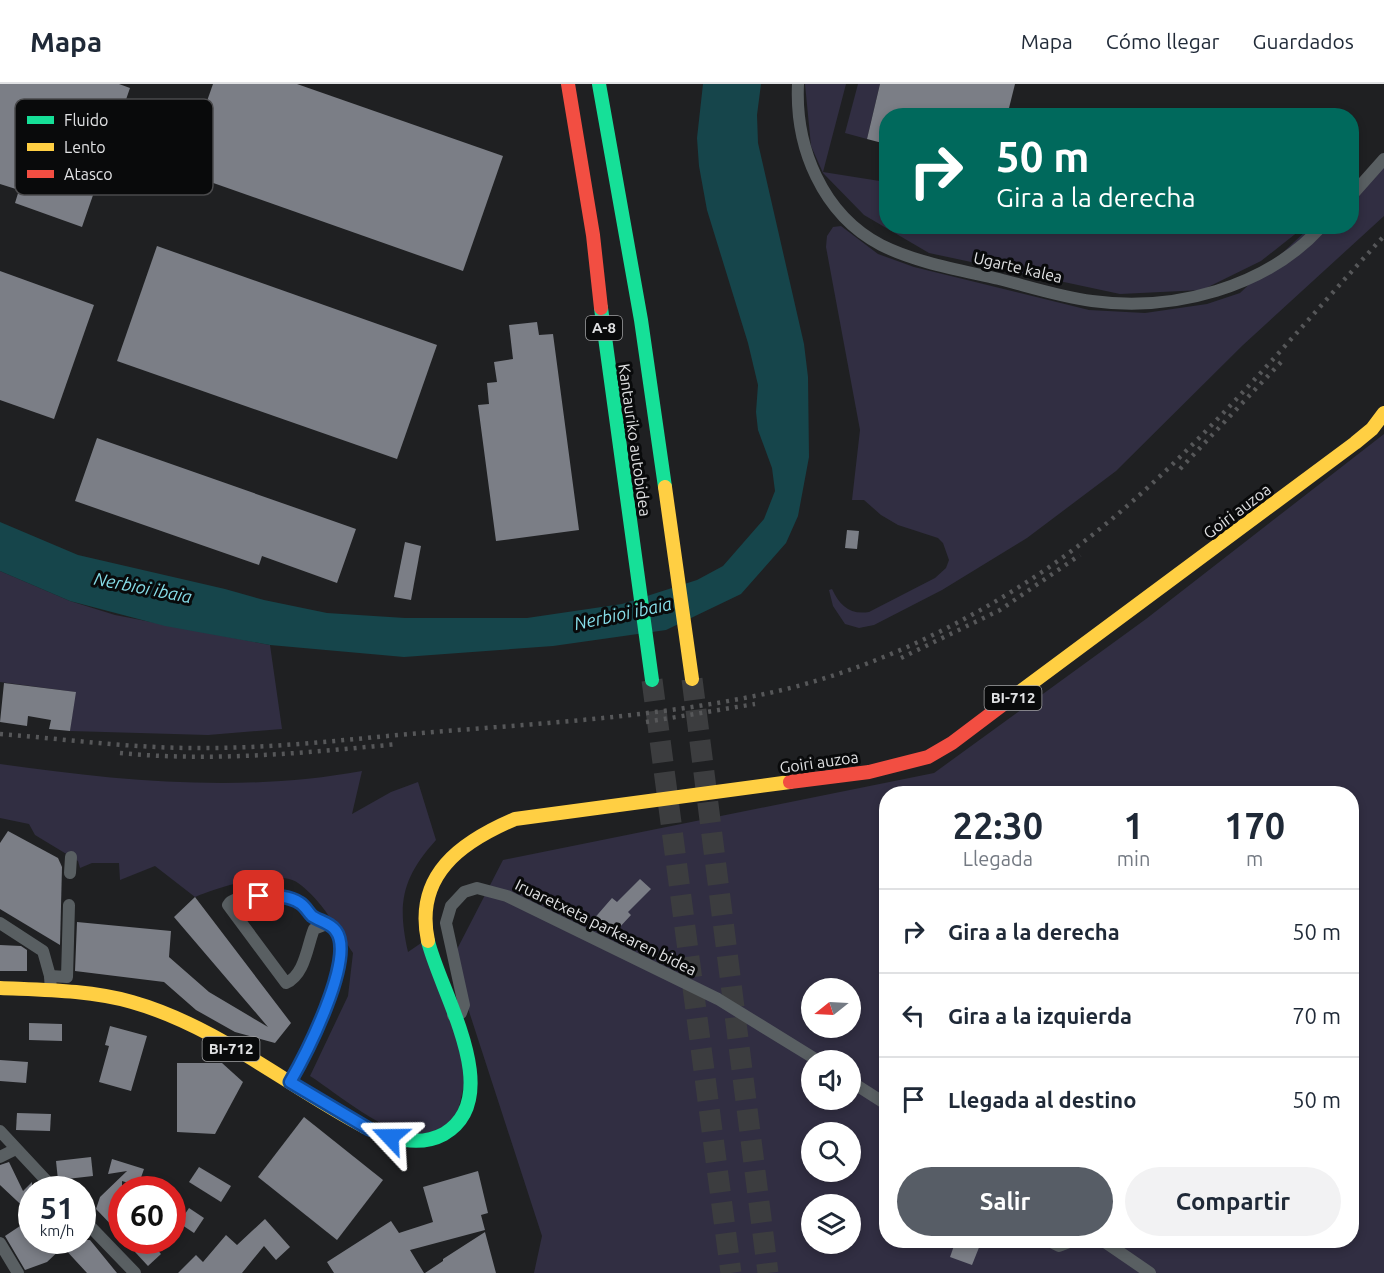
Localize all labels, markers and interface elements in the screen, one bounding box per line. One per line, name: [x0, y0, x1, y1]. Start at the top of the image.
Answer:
text: Mapa: [30, 26, 102, 57]
text: Mapa: [1021, 29, 1073, 53]
text: Cómo llegar: [1106, 29, 1220, 53]
text: Guardados: [1253, 29, 1354, 53]
legend: [15, 99, 213, 195]
text: Fluido: [64, 111, 108, 129]
icon: right: [897, 132, 975, 210]
text: 50 m: [996, 133, 1090, 180]
text: Lento: [64, 138, 106, 156]
text: Atasco: [64, 165, 113, 183]
text: Gira a la derecha: [996, 182, 1196, 212]
street label: Ugarte kalea: [972, 248, 1064, 286]
road number: A-8: [586, 316, 622, 340]
street label: Kantauriko autobidea: [615, 362, 655, 518]
street label: Goiri auzoa: [1200, 480, 1274, 542]
water label: Nerbioi ibaia: [92, 568, 194, 606]
water label: Nerbioi ibaia: [572, 593, 674, 633]
road number: BI-712: [984, 686, 1042, 710]
street label: Goiri auzoa: [778, 748, 860, 776]
text: 22:30: [953, 805, 1043, 846]
text: 1: [1123, 805, 1144, 846]
text: 170: [1224, 805, 1285, 846]
text: Llegada: [963, 847, 1033, 870]
text: min: [1117, 847, 1150, 870]
text: m: [1246, 847, 1263, 870]
pin: [233, 870, 284, 921]
street label: Iruaretxeta parkearen bidea: [512, 875, 700, 979]
icon: arrive: [242, 879, 275, 912]
icon: right: [897, 915, 930, 948]
text: Gira a la derecha: [948, 919, 1120, 944]
text: 50 m: [1292, 919, 1341, 944]
north arrow: [801, 978, 861, 1038]
map controls: [801, 978, 861, 1254]
icon: left: [897, 999, 930, 1032]
text: Gira a la izquierda: [948, 1003, 1132, 1028]
text: 70 m: [1292, 1003, 1341, 1028]
road number: BI-712: [202, 1037, 260, 1061]
button: sound: [801, 1050, 861, 1110]
icon: arrive: [897, 1083, 930, 1116]
text: Llegada al destino: [948, 1087, 1136, 1112]
text: 50 m: [1292, 1087, 1341, 1112]
position arrow: [358, 1105, 422, 1169]
button: search: [801, 1122, 861, 1182]
button: Salir: [897, 1167, 1113, 1236]
button: Compartir: [1125, 1167, 1341, 1236]
speed limit sign: 60: [108, 1176, 186, 1254]
text: 51: [40, 1191, 74, 1225]
button: layers: [801, 1194, 861, 1254]
text: km/h: [40, 1222, 74, 1239]

